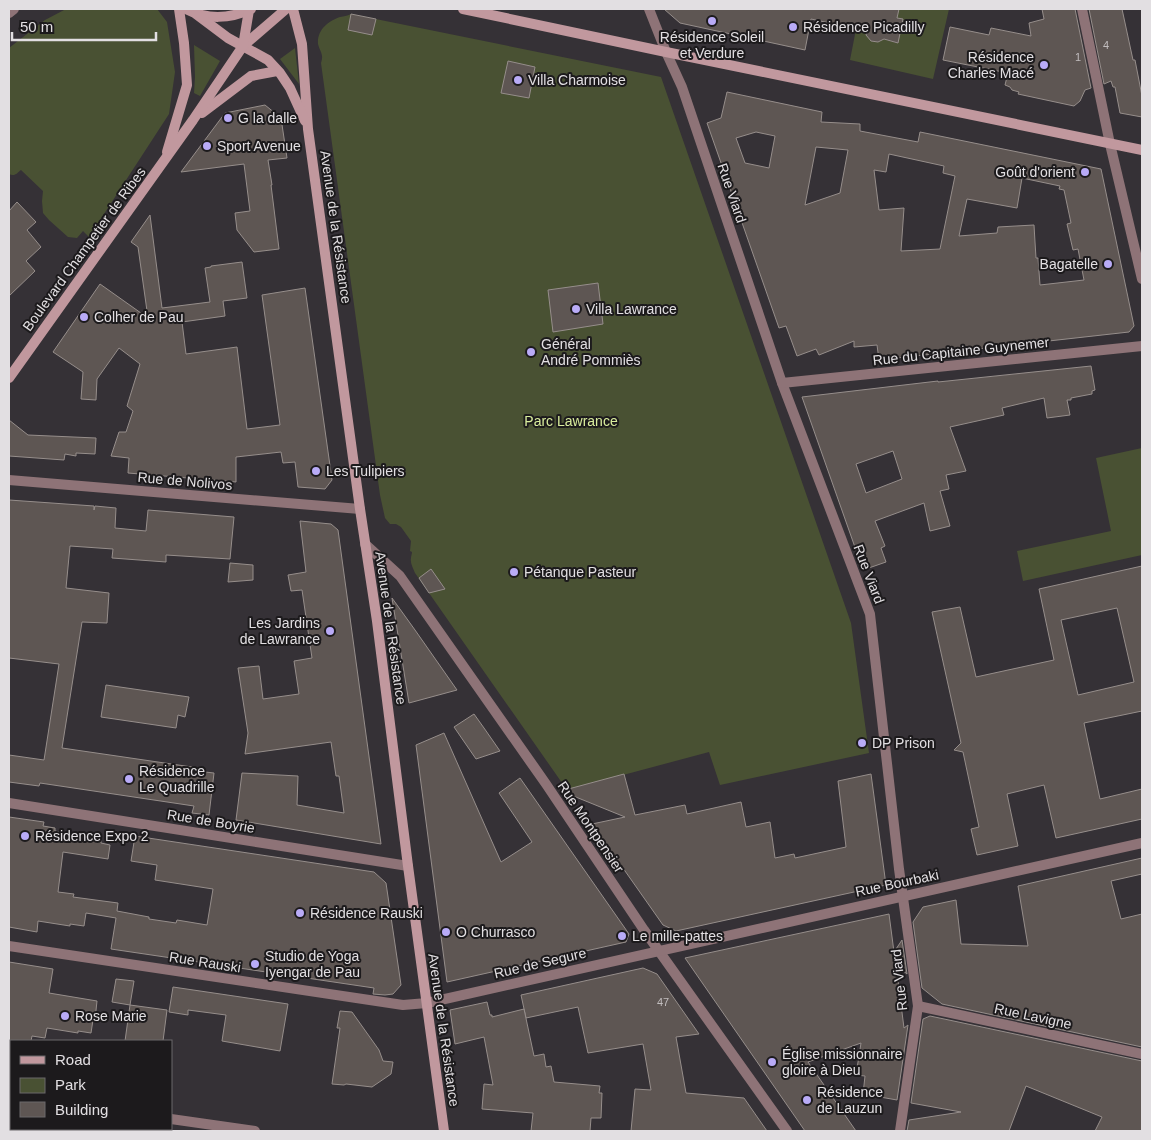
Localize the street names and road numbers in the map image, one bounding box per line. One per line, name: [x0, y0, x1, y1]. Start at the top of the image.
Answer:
street label: Avenue de la Résistance: [317, 149, 355, 305]
street label: Rue Viard: [714, 161, 750, 225]
street label: Boulevard Champetier de Ribes: [19, 164, 149, 334]
street label: Rue du Capitaine Guynemer: [872, 334, 1050, 368]
street label: Rue de Nolivos: [137, 469, 233, 493]
street label: Rue Viard: [850, 542, 888, 606]
street label: Avenue de la Résistance: [372, 550, 410, 706]
street label: Rue Montpensier: [555, 778, 628, 876]
street label: Rue de Boyrie: [166, 806, 256, 836]
street label: Rue Bourbaki: [854, 866, 940, 900]
street label: Rue de Segure: [492, 945, 588, 981]
street label: Rue Rauski: [168, 948, 242, 976]
street label: Rue Viard: [888, 948, 910, 1012]
street label: Avenue de la Résistance: [425, 952, 463, 1108]
street label: Rue Lavigne: [993, 1000, 1073, 1032]

